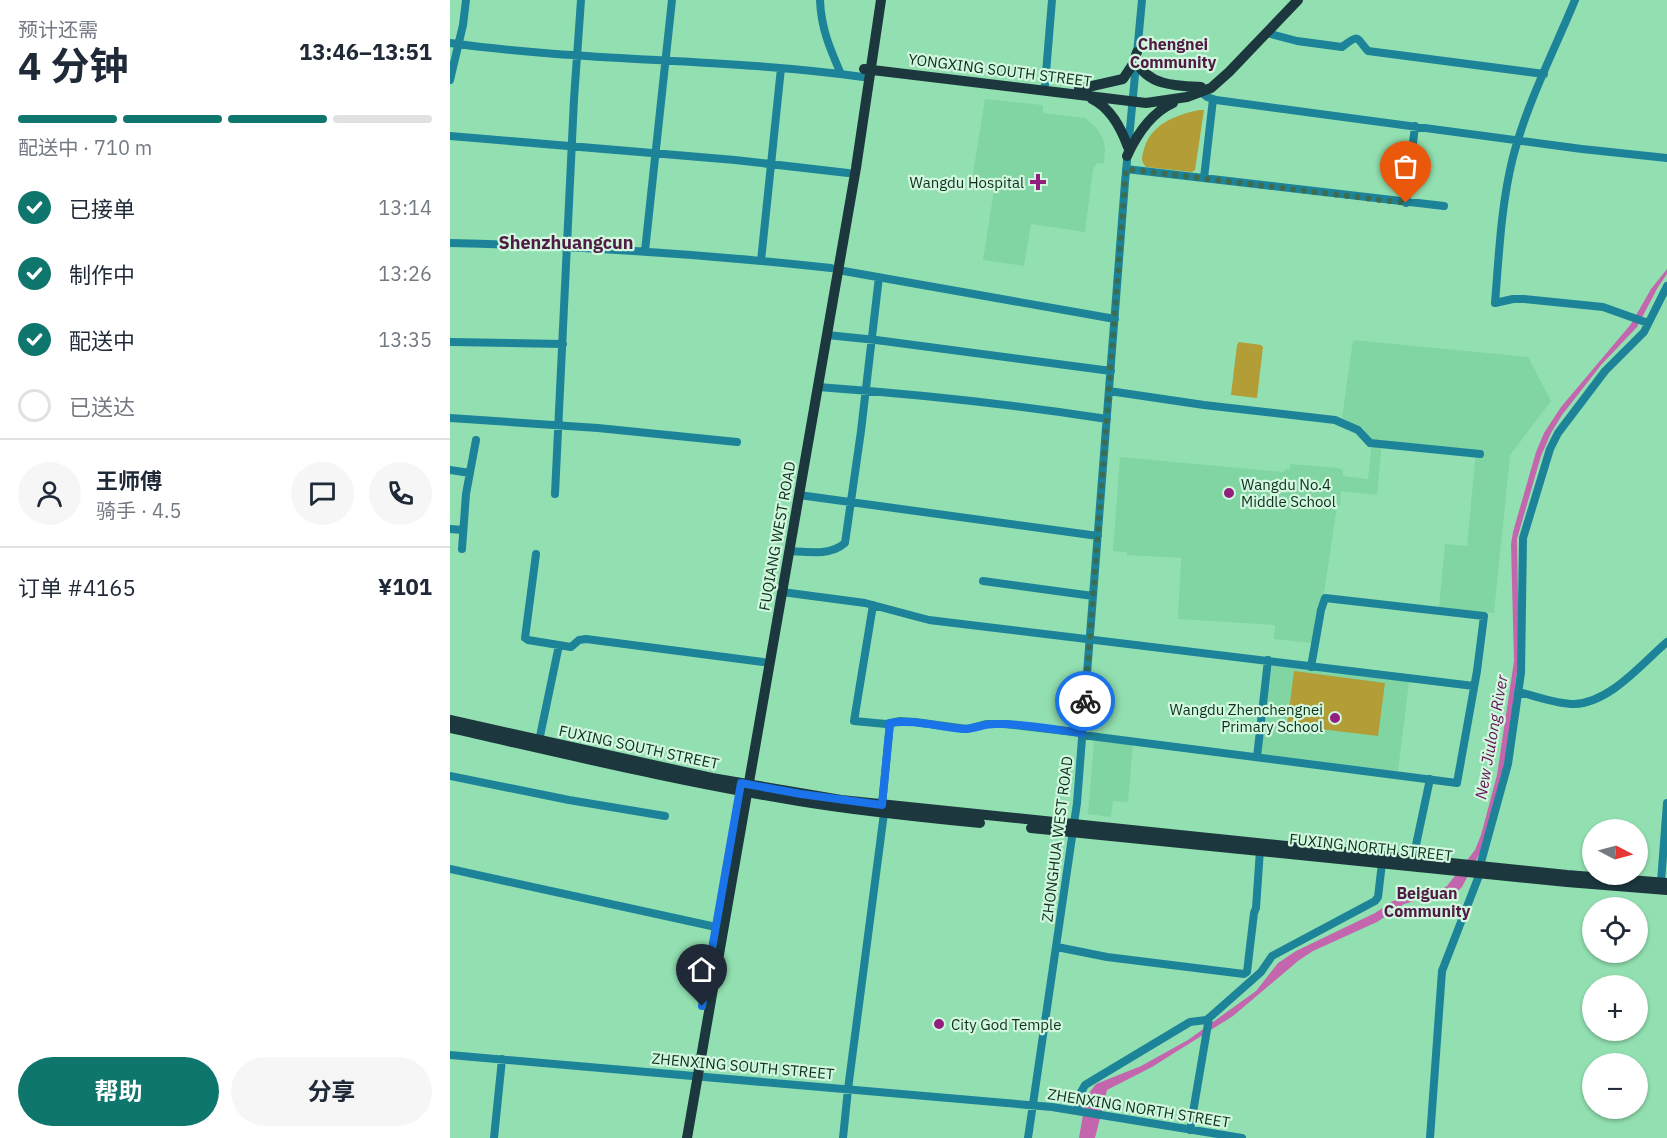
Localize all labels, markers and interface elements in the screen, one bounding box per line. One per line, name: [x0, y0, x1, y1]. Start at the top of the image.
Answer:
text: 预计还需: [18, 16, 98, 43]
district label: Chengnei Community: [1130, 34, 1217, 72]
text: 13:46–13:51: [299, 37, 432, 66]
text: 4 分钟: [18, 40, 129, 91]
street label: YONGXING SOUTH STREET: [907, 49, 1093, 91]
text: 配送中 · 710 m: [18, 134, 152, 161]
pin: [1380, 141, 1431, 203]
icon: bag: [1389, 150, 1422, 183]
place label: Wangdu Hospital: [910, 173, 1024, 192]
marker: Wangdu Hospital: [1029, 173, 1047, 191]
icon: check: [18, 191, 51, 224]
text: 已接单: [69, 194, 135, 223]
text: 13:14: [378, 194, 432, 221]
district label: Shenzhuangcun: [498, 231, 634, 254]
icon: check: [18, 257, 51, 290]
text: 制作中: [69, 260, 135, 289]
text: 13:26: [378, 260, 432, 287]
icon: check: [18, 323, 51, 356]
text: 配送中: [69, 326, 135, 355]
text: 13:35: [378, 326, 432, 353]
text: 已送达: [69, 392, 135, 421]
street label: FUQIANG WEST ROAD: [754, 460, 800, 612]
button: person: [18, 462, 81, 525]
button: chat: [291, 462, 354, 525]
button: phone: [369, 462, 432, 525]
text: 王师傅: [96, 466, 162, 495]
place label: Wangdu No.4 Middle School: [1241, 475, 1336, 511]
marker: Wangdu No.4 Middle School: [1222, 486, 1236, 500]
text: 骑手 · 4.5: [96, 497, 181, 524]
text: ¥101: [378, 572, 432, 601]
text: 订单 #4165: [18, 573, 136, 602]
courier: [1055, 671, 1115, 731]
water label: New Jiulong River: [1470, 672, 1512, 801]
icon: bike: [1069, 685, 1102, 718]
place label: Wangdu Zhenchengnei Primary School: [1169, 700, 1323, 736]
marker: Wangdu Zhenchengnei Primary School: [1328, 711, 1342, 725]
street label: FUXING SOUTH STREET: [557, 721, 721, 773]
street label: ZHONGHUA WEST ROAD: [1037, 755, 1077, 923]
north arrow: [1582, 819, 1648, 885]
map controls: [1582, 819, 1648, 1119]
street label: FUXING NORTH STREET: [1288, 829, 1454, 865]
district label: Beiguan Community: [1384, 883, 1471, 921]
button: locate: [1582, 897, 1648, 963]
pin: [676, 944, 727, 1006]
icon: home: [685, 953, 718, 986]
button: +: [1582, 975, 1648, 1041]
place label: City God Temple: [951, 1015, 1061, 1034]
marker: City God Temple: [932, 1017, 946, 1031]
street label: ZHENXING SOUTH STREET: [651, 1049, 836, 1083]
button: −: [1582, 1053, 1648, 1119]
button: 帮助: [18, 1057, 219, 1126]
button: 分享: [231, 1057, 432, 1126]
street label: ZHENXING NORTH STREET: [1046, 1084, 1232, 1132]

